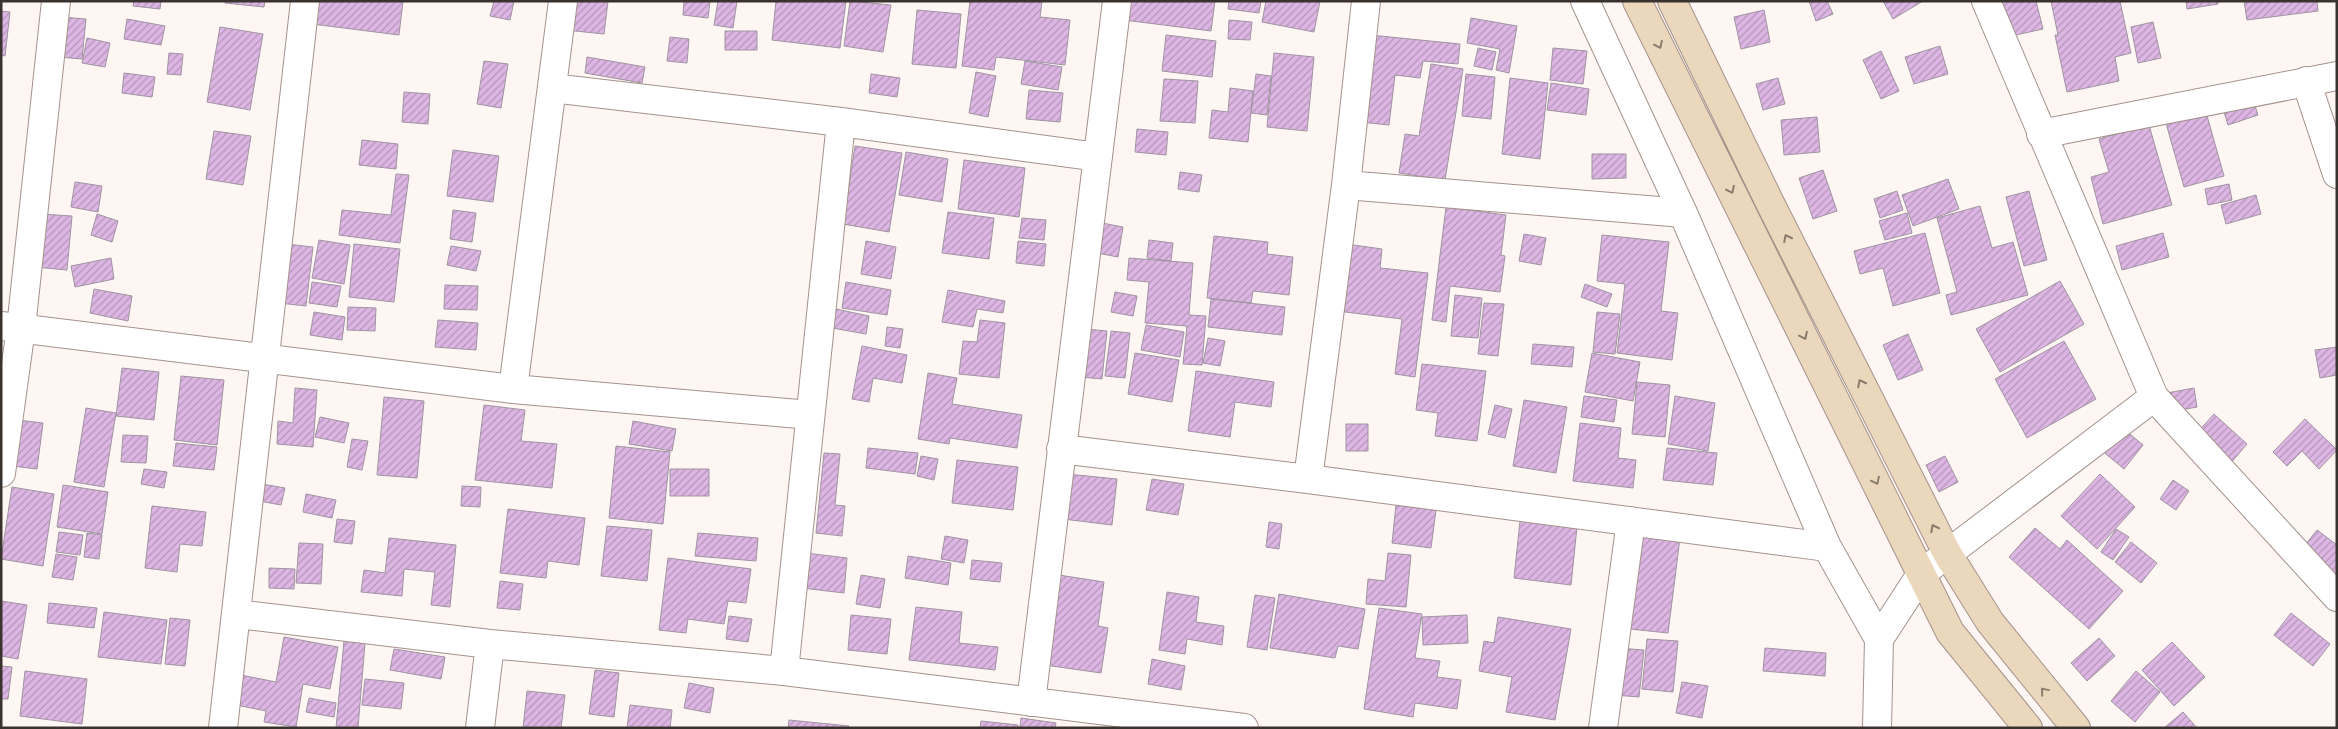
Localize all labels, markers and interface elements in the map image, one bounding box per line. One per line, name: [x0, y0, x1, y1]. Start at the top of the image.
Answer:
one-way arrow: [1653, 40, 1663, 49]
one-way arrow: [1725, 185, 1735, 194]
one-way arrow: [1783, 234, 1793, 243]
one-way arrow: [1798, 331, 1808, 340]
one-way arrow: [1856, 379, 1867, 388]
one-way arrow: [1870, 476, 1880, 485]
one-way arrow: [1930, 524, 1940, 533]
one-way arrow: [2041, 687, 2050, 696]

